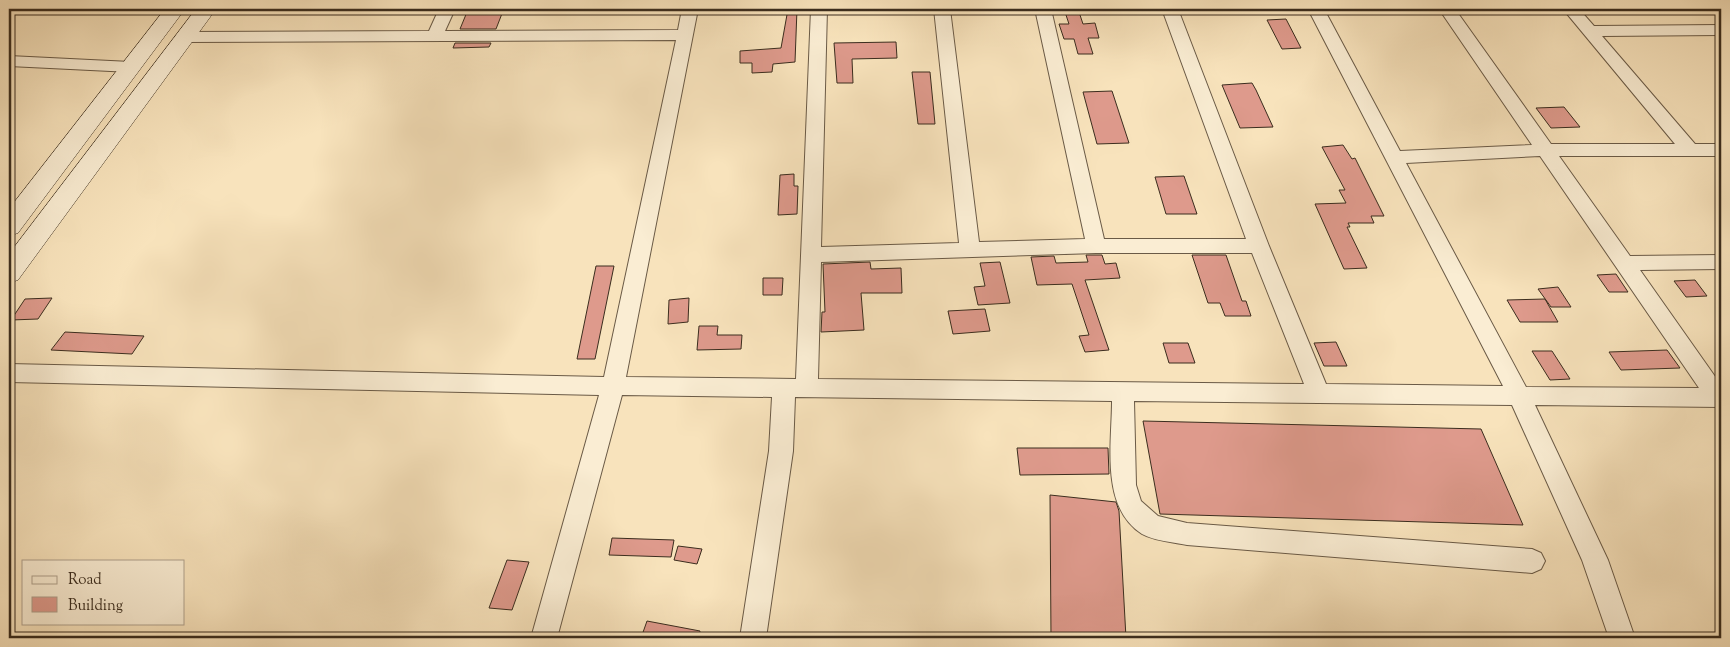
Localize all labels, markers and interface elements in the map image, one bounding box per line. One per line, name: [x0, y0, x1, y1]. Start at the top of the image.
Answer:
legend: [22, 560, 185, 624]
text: Road: [68, 570, 102, 591]
text: Building: [68, 596, 123, 617]

